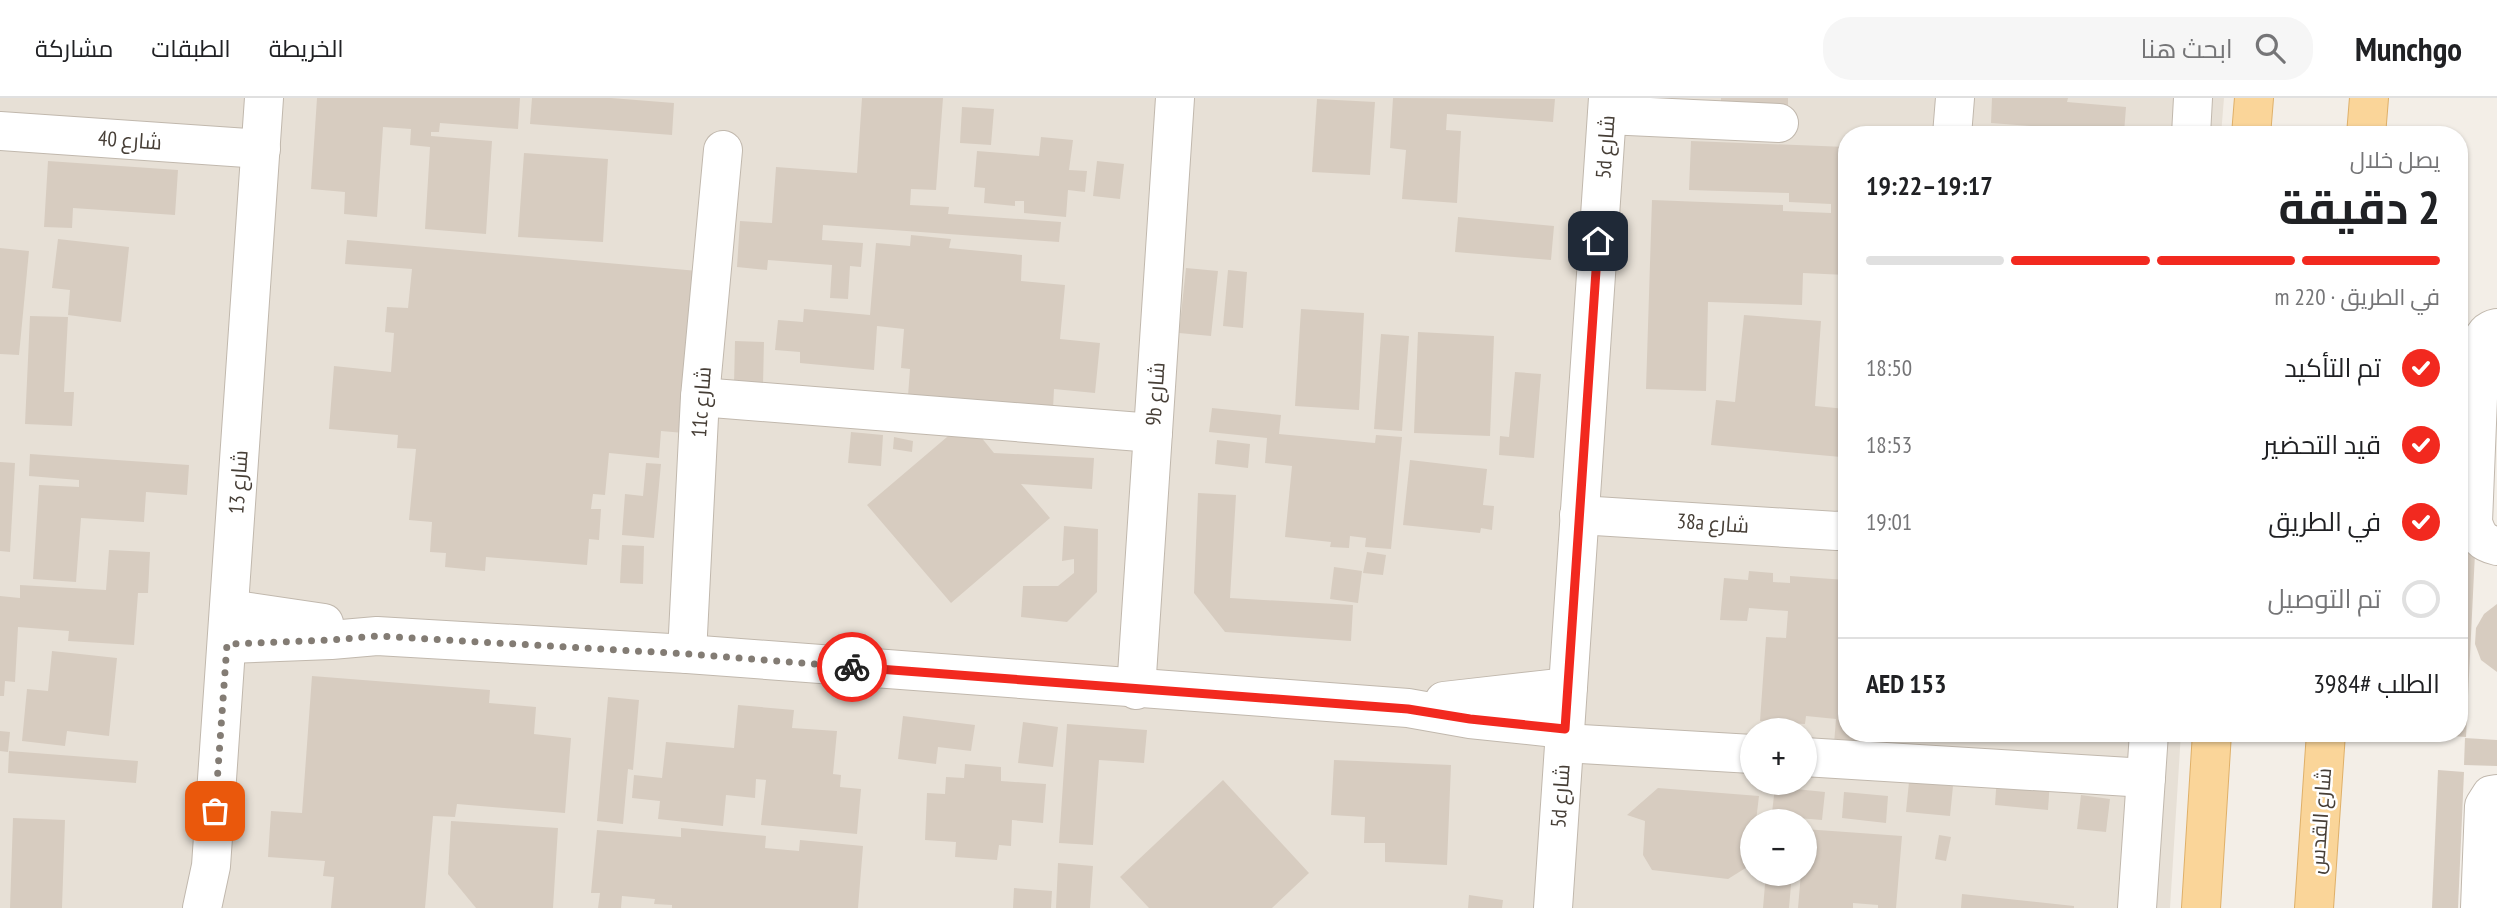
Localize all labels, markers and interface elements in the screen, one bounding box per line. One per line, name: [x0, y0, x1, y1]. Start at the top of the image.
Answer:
search box: [1823, 17, 2313, 80]
text: Munchgo: [2355, 27, 2462, 70]
icon: search: [2251, 29, 2289, 67]
text: ابحث هنا: [2140, 32, 2233, 65]
text: مشاركة: [35, 33, 113, 64]
text: الطبقات: [151, 33, 231, 64]
text: الخريطة: [269, 33, 344, 64]
street label: 5d شارع: [1589, 114, 1622, 180]
street label: شارع 40: [97, 124, 163, 157]
text: يصل خلال: [2350, 145, 2440, 174]
text: 19:17–19:22: [1866, 169, 1993, 202]
text: 2 دقيقة: [2279, 177, 2440, 237]
pin: [1568, 211, 1628, 271]
icon: home: [1579, 222, 1617, 260]
text: في الطريق · 220 m: [2275, 282, 2440, 311]
icon: check: [2402, 349, 2440, 387]
text: تم التأكيد: [2284, 351, 2381, 384]
text: 18:50: [1866, 353, 1912, 382]
street label: 9b شارع: [1139, 361, 1172, 427]
street label: 11c شارع: [685, 366, 718, 438]
icon: check: [2402, 426, 2440, 464]
text: قيد التحضير: [2263, 428, 2381, 461]
text: 18:53: [1866, 430, 1912, 459]
street label: شارع 13: [222, 449, 255, 515]
icon: check: [2402, 503, 2440, 541]
text: في الطريق: [2268, 505, 2381, 538]
street label: 38a شارع: [1676, 507, 1750, 540]
text: 19:01: [1866, 507, 1912, 536]
text: تم التوصيل: [2267, 582, 2381, 615]
courier: [817, 632, 887, 702]
icon: bike: [833, 648, 871, 686]
text: AED 153: [1866, 667, 1946, 700]
text: الطلب #3984: [2313, 667, 2440, 700]
map controls: [1740, 718, 1817, 886]
button: +: [1740, 718, 1817, 795]
street label: 5d شارع: [1544, 763, 1577, 829]
street label: شارع القدس: [2303, 767, 2338, 875]
pin: [185, 781, 245, 841]
icon: bag: [196, 792, 234, 830]
button: −: [1740, 809, 1817, 886]

